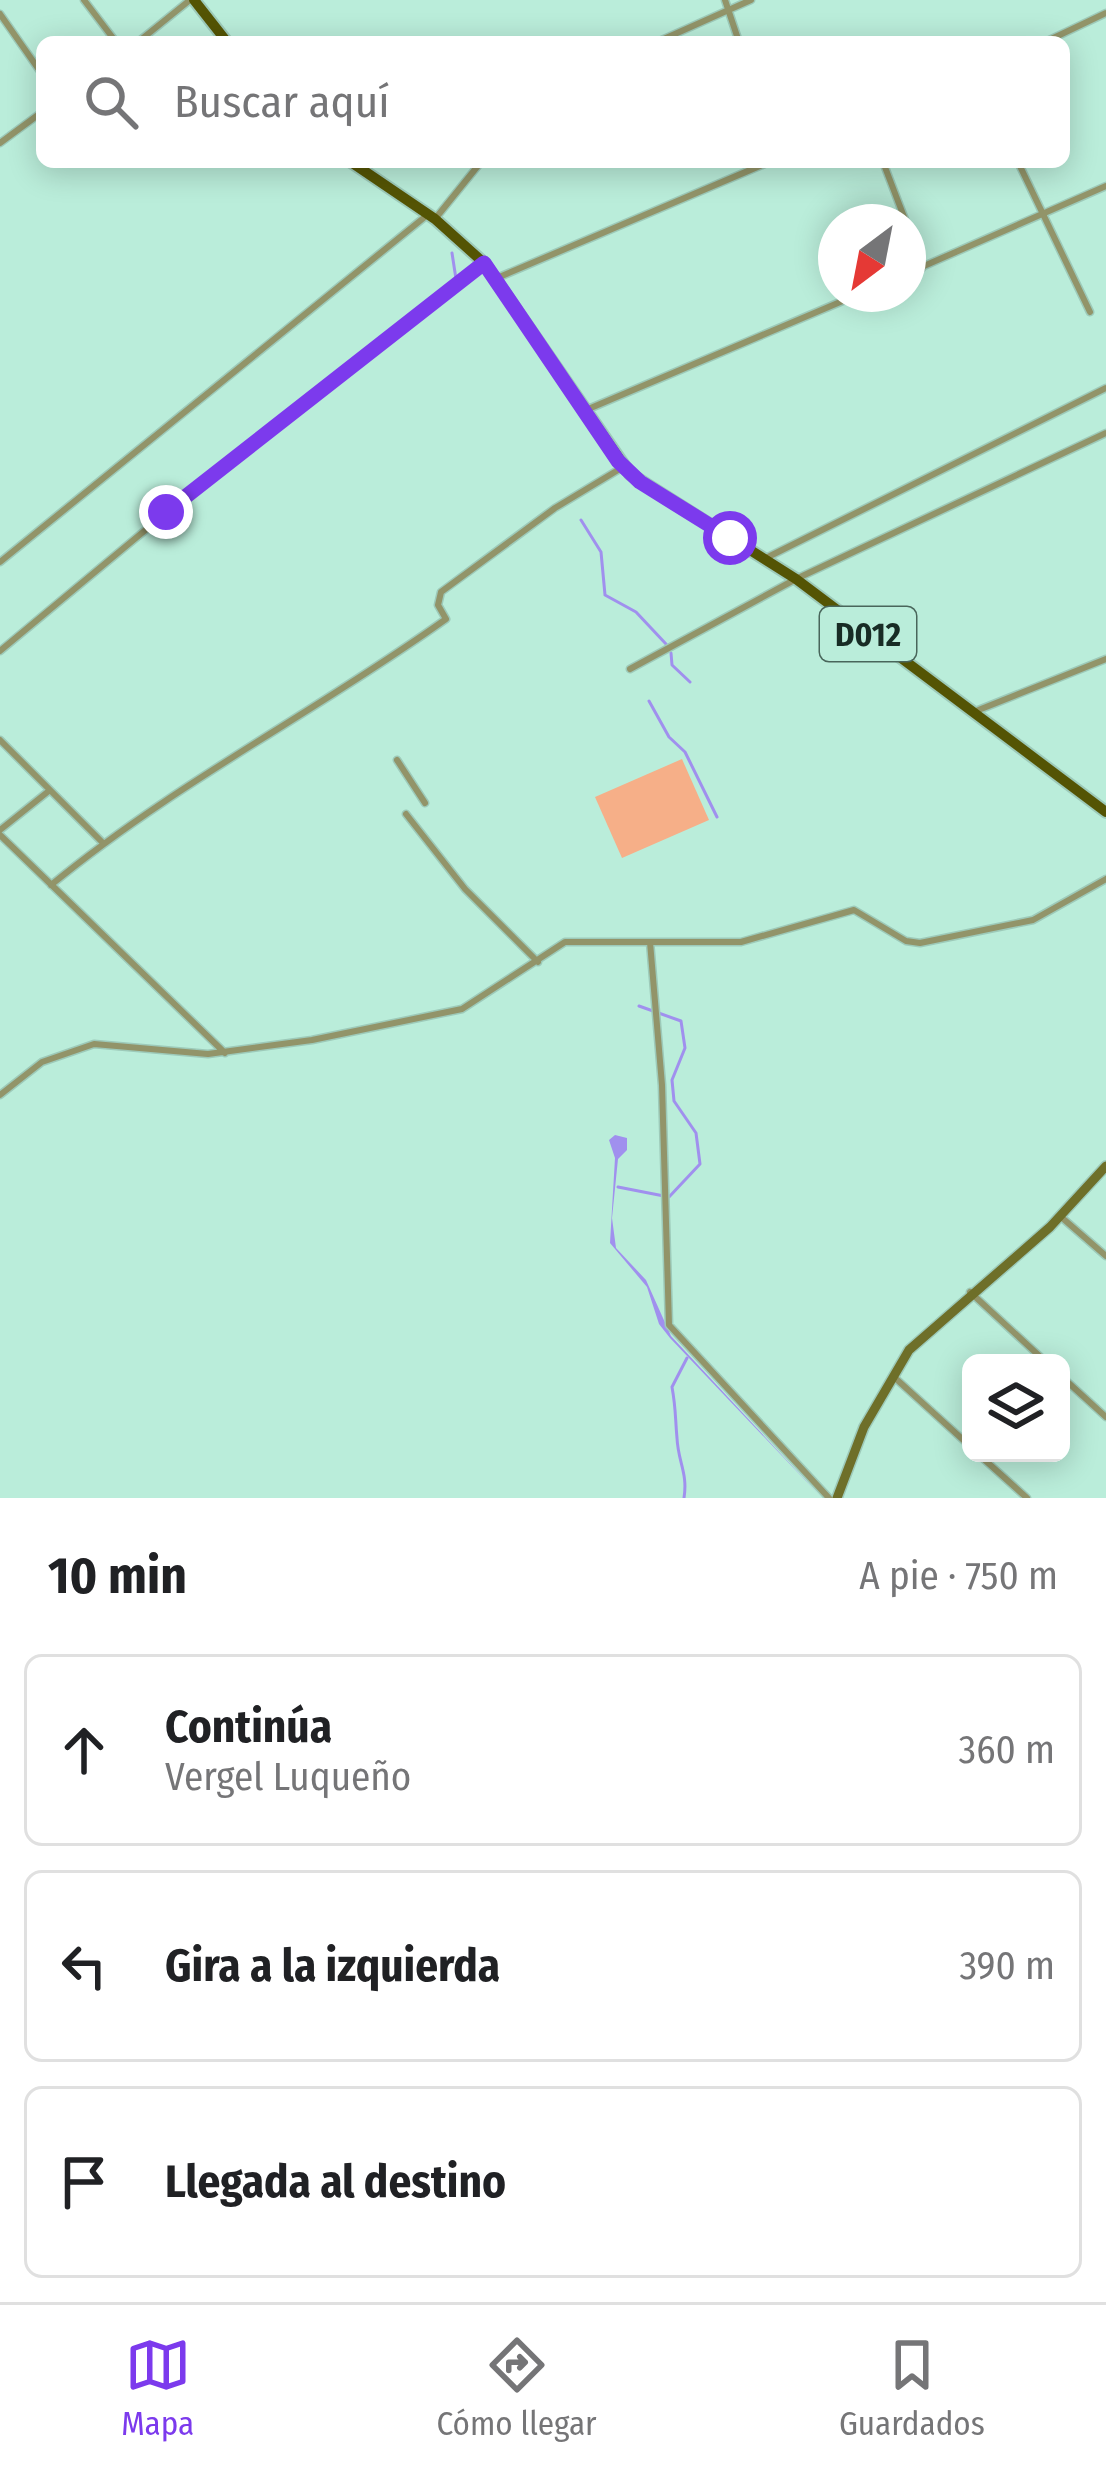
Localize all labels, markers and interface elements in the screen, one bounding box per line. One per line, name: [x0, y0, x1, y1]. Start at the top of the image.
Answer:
search box: [36, 36, 1070, 168]
icon: search: [78, 69, 144, 135]
text: Buscar aquí: [174, 75, 390, 129]
north arrow: [818, 204, 926, 312]
route end: [139, 485, 193, 539]
route start: [703, 511, 757, 565]
road number: D012: [820, 607, 916, 661]
map controls: [962, 1354, 1070, 1462]
button: layers: [962, 1354, 1070, 1462]
text: 10 min: [48, 1545, 187, 1607]
text: A pie · 750 m: [859, 1553, 1058, 1599]
text: Continúa: [165, 1700, 332, 1754]
icon: ahead: [51, 1717, 117, 1783]
text: 360 m: [959, 1727, 1055, 1773]
text: Vergel Luqueño: [165, 1754, 411, 1800]
icon: left: [51, 1933, 117, 1999]
text: Gira a la izquierda: [165, 1939, 500, 1993]
text: 390 m: [959, 1943, 1055, 1989]
icon: arrive: [51, 2149, 117, 2215]
text: Llegada al destino: [165, 2155, 506, 2209]
tab: Mapa: [121, 2332, 194, 2444]
tab: Cómo llegar: [437, 2332, 597, 2444]
tab: Guardados: [839, 2332, 985, 2444]

